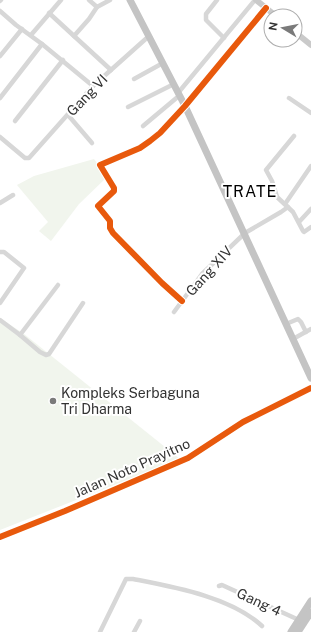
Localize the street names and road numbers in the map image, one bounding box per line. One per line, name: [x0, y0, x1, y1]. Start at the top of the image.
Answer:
street label: Gang VI: [63, 71, 111, 119]
street label: Gang XIV: [183, 242, 236, 299]
street label: Jalan Noto Prayitno: [72, 435, 192, 501]
street label: Gang 4: [234, 585, 284, 619]

